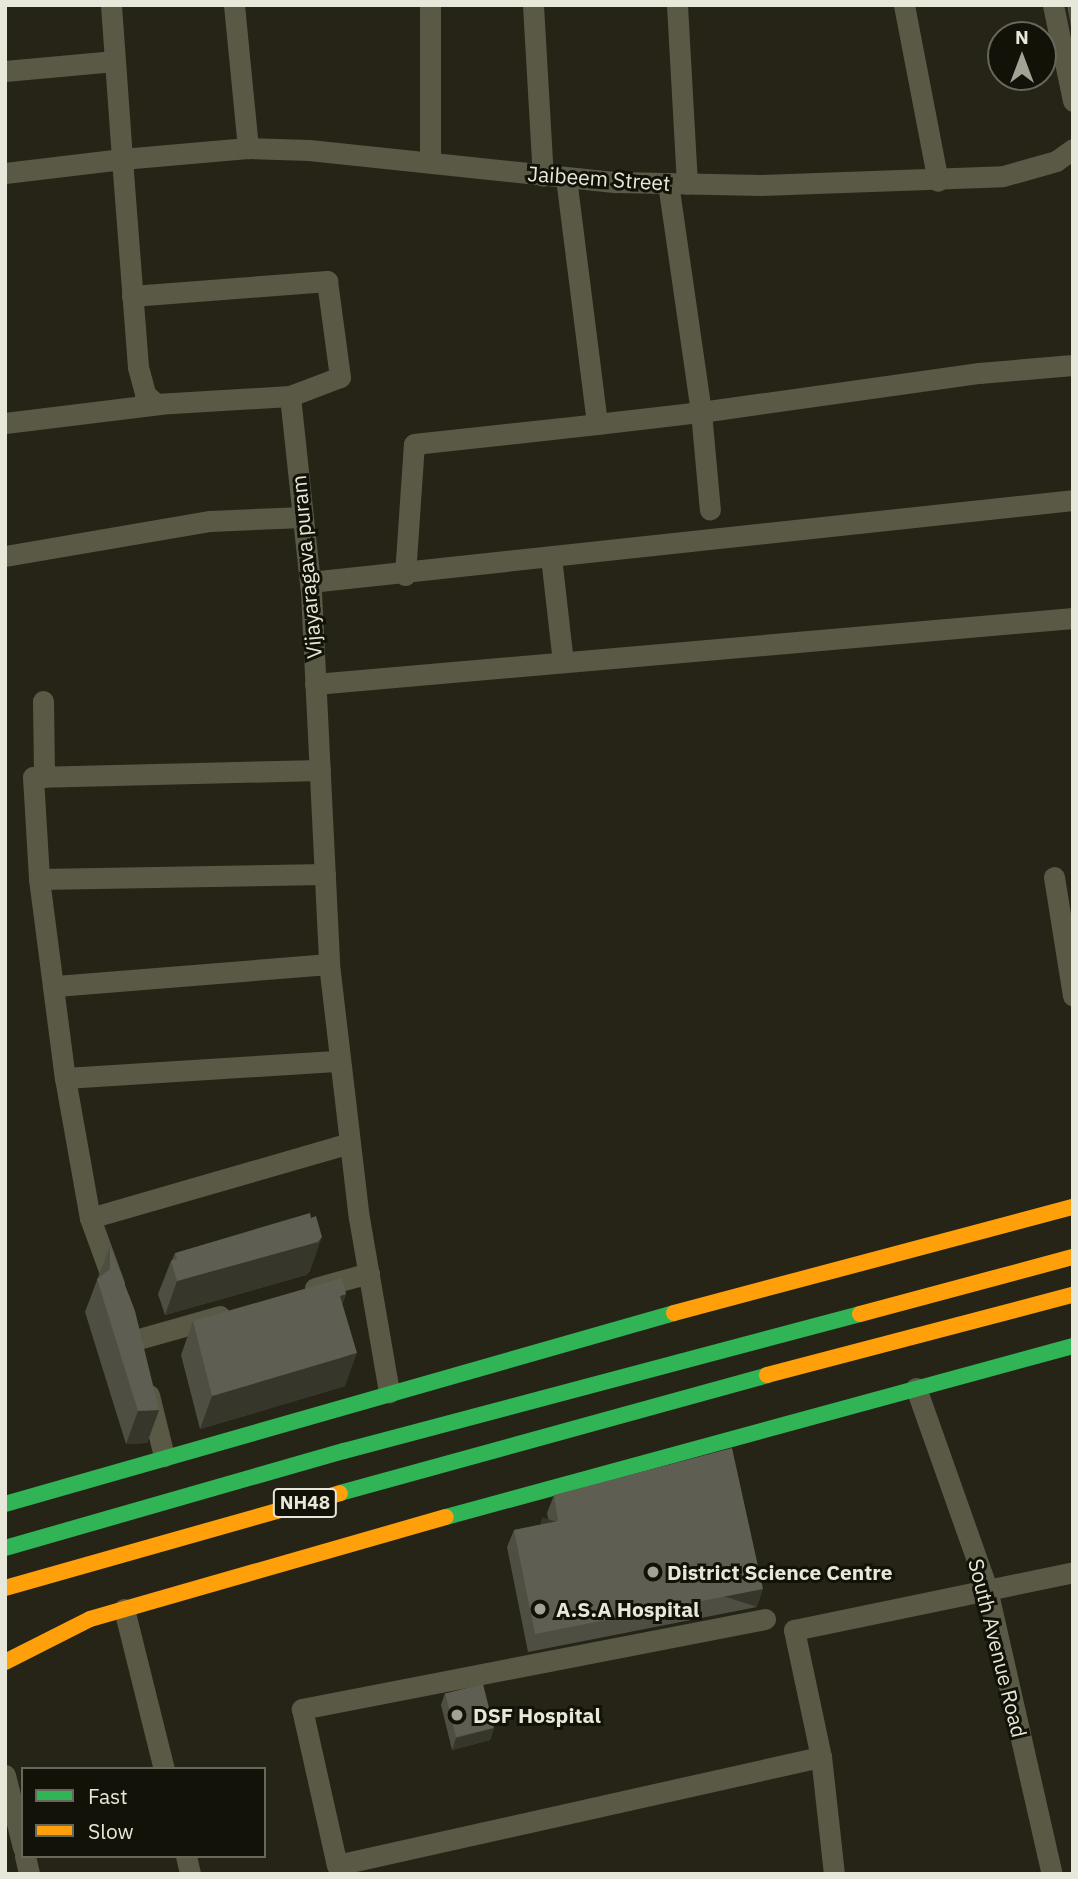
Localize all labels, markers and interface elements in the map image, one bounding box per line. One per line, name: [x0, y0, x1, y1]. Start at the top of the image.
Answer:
north arrow: [987, 21, 1057, 91]
text: N: [1015, 25, 1029, 49]
street label: Jaibeem Street: [527, 160, 671, 196]
street label: Vijayaragava puram: [285, 474, 327, 660]
road number: NH48: [272, 1488, 338, 1518]
street label: South Avenue Road: [964, 1556, 1032, 1740]
place label: District Science Centre: [667, 1559, 892, 1585]
marker: District Science Centre: [645, 1564, 661, 1580]
place label: A.S.A Hospital: [556, 1596, 699, 1622]
marker: A.S.A Hospital: [530, 1599, 550, 1619]
place label: DSF Hospital: [473, 1702, 601, 1728]
marker: DSF Hospital: [447, 1705, 467, 1725]
legend: [21, 1767, 266, 1858]
text: Fast: [88, 1782, 128, 1810]
text: Slow: [88, 1817, 134, 1845]

